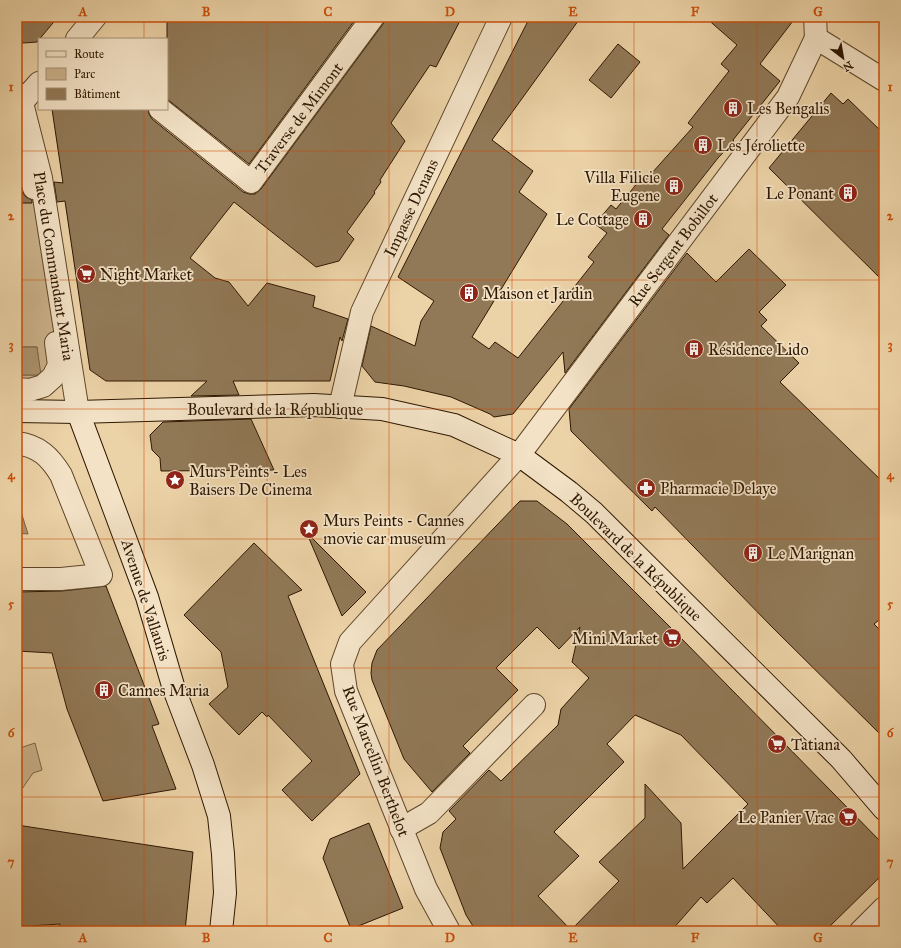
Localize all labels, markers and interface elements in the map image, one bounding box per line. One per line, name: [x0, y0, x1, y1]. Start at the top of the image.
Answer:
text: A: [78, 4, 88, 20]
text: B: [202, 4, 211, 20]
text: C: [324, 4, 333, 20]
text: D: [445, 4, 455, 20]
text: E: [568, 4, 578, 20]
text: F: [691, 4, 700, 20]
text: G: [813, 4, 823, 20]
legend: [38, 38, 168, 110]
north arrow: [823, 38, 863, 78]
text: Route: [74, 47, 104, 61]
street label: Traverse de Mimont: [251, 58, 347, 177]
text: N: [840, 58, 855, 74]
text: Parc: [74, 67, 95, 81]
text: 1: [8, 79, 14, 95]
text: 1: [887, 79, 893, 95]
text: Bâtiment: [74, 87, 121, 101]
building icon: Les Bengalis: [722, 97, 744, 119]
place label: Les Bengalis: [747, 99, 830, 119]
building icon: Les Jéroliette: [692, 134, 714, 156]
place label: Les Jéroliette: [717, 136, 805, 156]
street label: Impasse Denans: [380, 156, 442, 260]
place label: Villa Filicie Eugene: [583, 168, 660, 206]
street label: Place du Commandant Maria: [30, 170, 78, 362]
building icon: Villa Filicie Eugene: [663, 175, 685, 197]
building icon: Le Ponant: [837, 182, 859, 204]
place label: Le Ponant: [765, 184, 834, 203]
street label: Rue Sergent Bobillot: [624, 189, 723, 311]
text: 2: [8, 208, 15, 224]
building icon: Le Cottage: [632, 208, 654, 230]
text: 2: [887, 208, 894, 224]
place label: Le Cottage: [556, 210, 629, 230]
supermarket icon: Night Market: [75, 263, 97, 285]
place label: Night Market: [100, 265, 192, 285]
building icon: Maison et Jardin: [458, 282, 480, 304]
place label: Maison et Jardin: [483, 284, 593, 304]
text: 3: [8, 337, 14, 353]
text: 3: [887, 337, 893, 353]
building icon: Résidence Lido: [683, 338, 705, 360]
place label: Résidence Lido: [708, 340, 809, 359]
street label: Boulevard de la République: [187, 400, 363, 420]
place label: Murs Peints - Les Baisers De Cinema: [189, 462, 312, 499]
text: 4: [7, 467, 15, 483]
text: 4: [886, 467, 894, 483]
place icon: Murs Peints - Les Baisers De Cinema: [164, 469, 186, 491]
pharmacy icon: Pharmacie Delaye: [635, 477, 657, 499]
place label: Pharmacie Delaye: [660, 479, 777, 498]
street label: Boulevard de la République: [565, 489, 706, 626]
place label: Murs Peints - Cannes movie car museum: [323, 511, 464, 548]
place icon: Murs Peints - Cannes movie car museum: [298, 518, 320, 540]
street label: Avenue de Vallauris: [117, 536, 175, 663]
building icon: Le Marignan: [742, 542, 764, 564]
place label: Le Marignan: [767, 544, 854, 564]
text: 5: [8, 596, 15, 612]
text: 5: [887, 596, 894, 612]
supermarket icon: Mini Market: [661, 627, 683, 649]
place label: Mini Market: [572, 629, 658, 648]
building icon: Cannes Maria: [93, 679, 115, 701]
place label: Cannes Maria: [118, 681, 210, 700]
street label: Rue Marcellin Berthelot: [338, 683, 414, 839]
text: 6: [8, 725, 16, 741]
text: 6: [887, 725, 895, 741]
supermarket icon: Tatiana: [766, 733, 788, 755]
place label: Tatiana: [791, 735, 840, 754]
supermarket icon: Le Panier Vrac: [837, 806, 859, 828]
place label: Le Panier Vrac: [738, 808, 834, 827]
text: 7: [8, 854, 15, 870]
text: 7: [887, 854, 894, 870]
text: A: [78, 930, 88, 946]
text: B: [202, 930, 211, 946]
text: C: [324, 930, 333, 946]
text: D: [445, 930, 455, 946]
text: E: [568, 930, 578, 946]
text: F: [691, 930, 700, 946]
text: G: [813, 930, 823, 946]

